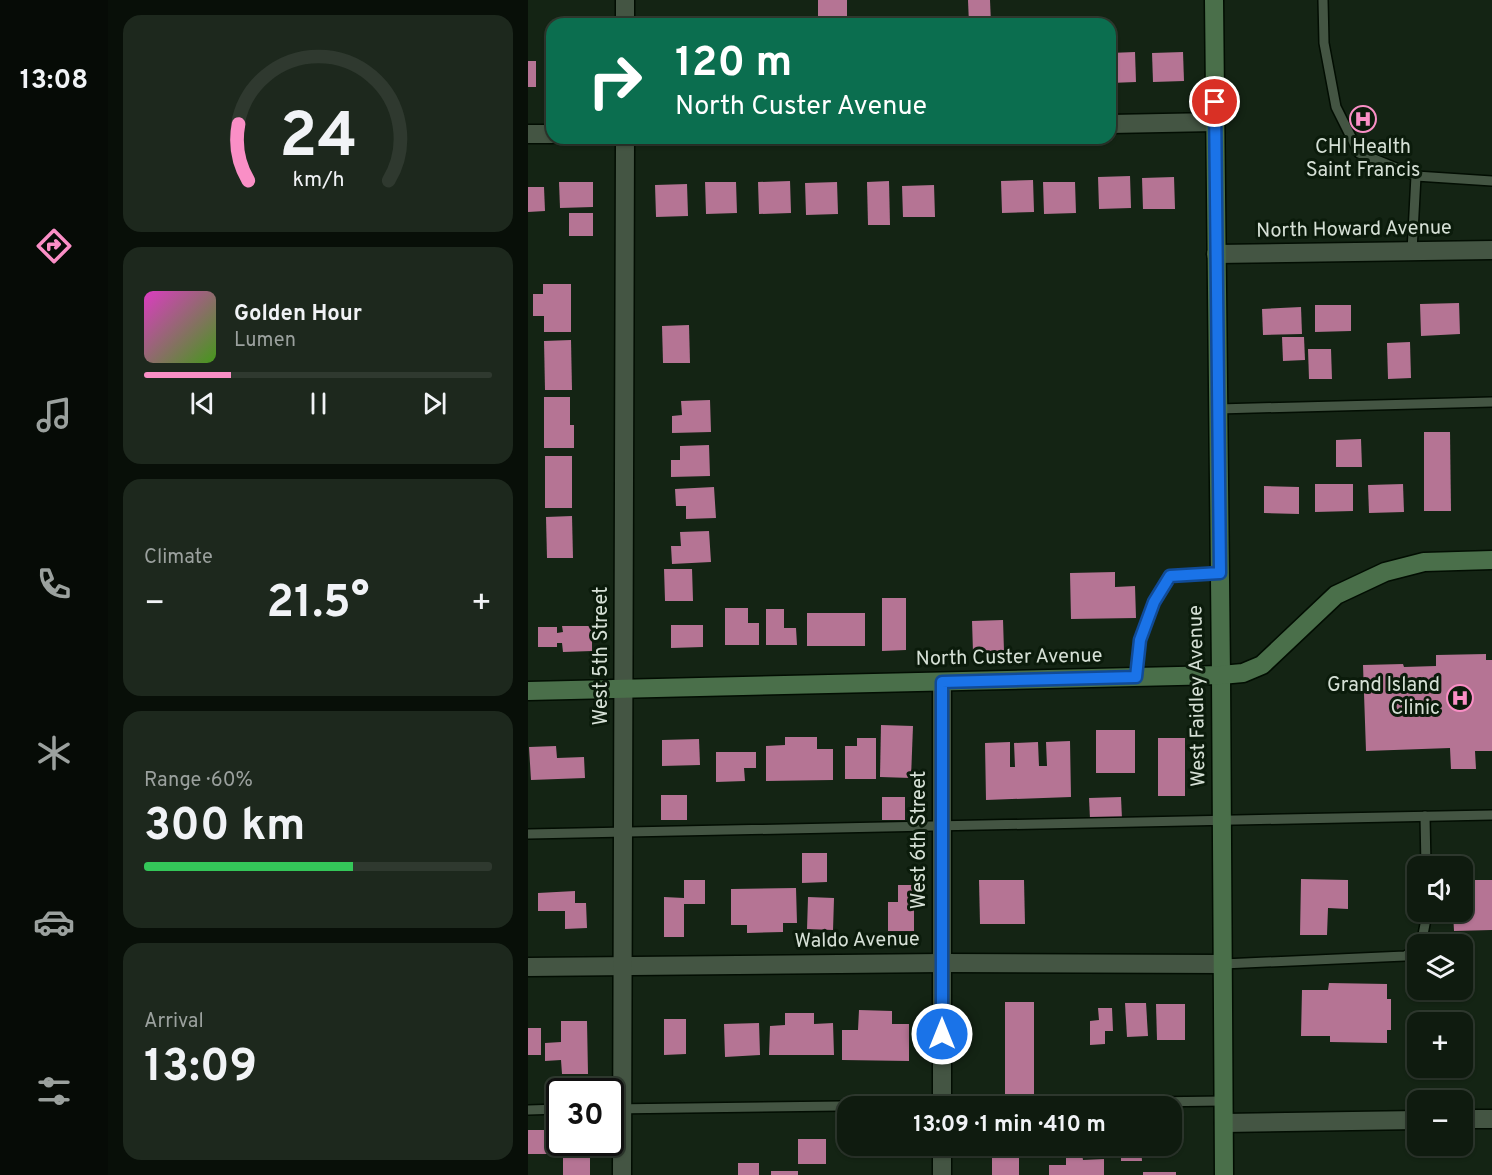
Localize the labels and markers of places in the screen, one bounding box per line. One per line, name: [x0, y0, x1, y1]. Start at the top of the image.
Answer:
pin: [1189, 76, 1240, 127]
hospital icon: CHI Health Saint Francis: [1348, 104, 1378, 134]
place label: CHI Health Saint Francis: [1306, 135, 1420, 184]
place label: Grand Island Clinic: [1327, 673, 1440, 722]
hospital icon: Grand Island Clinic: [1445, 683, 1475, 713]

